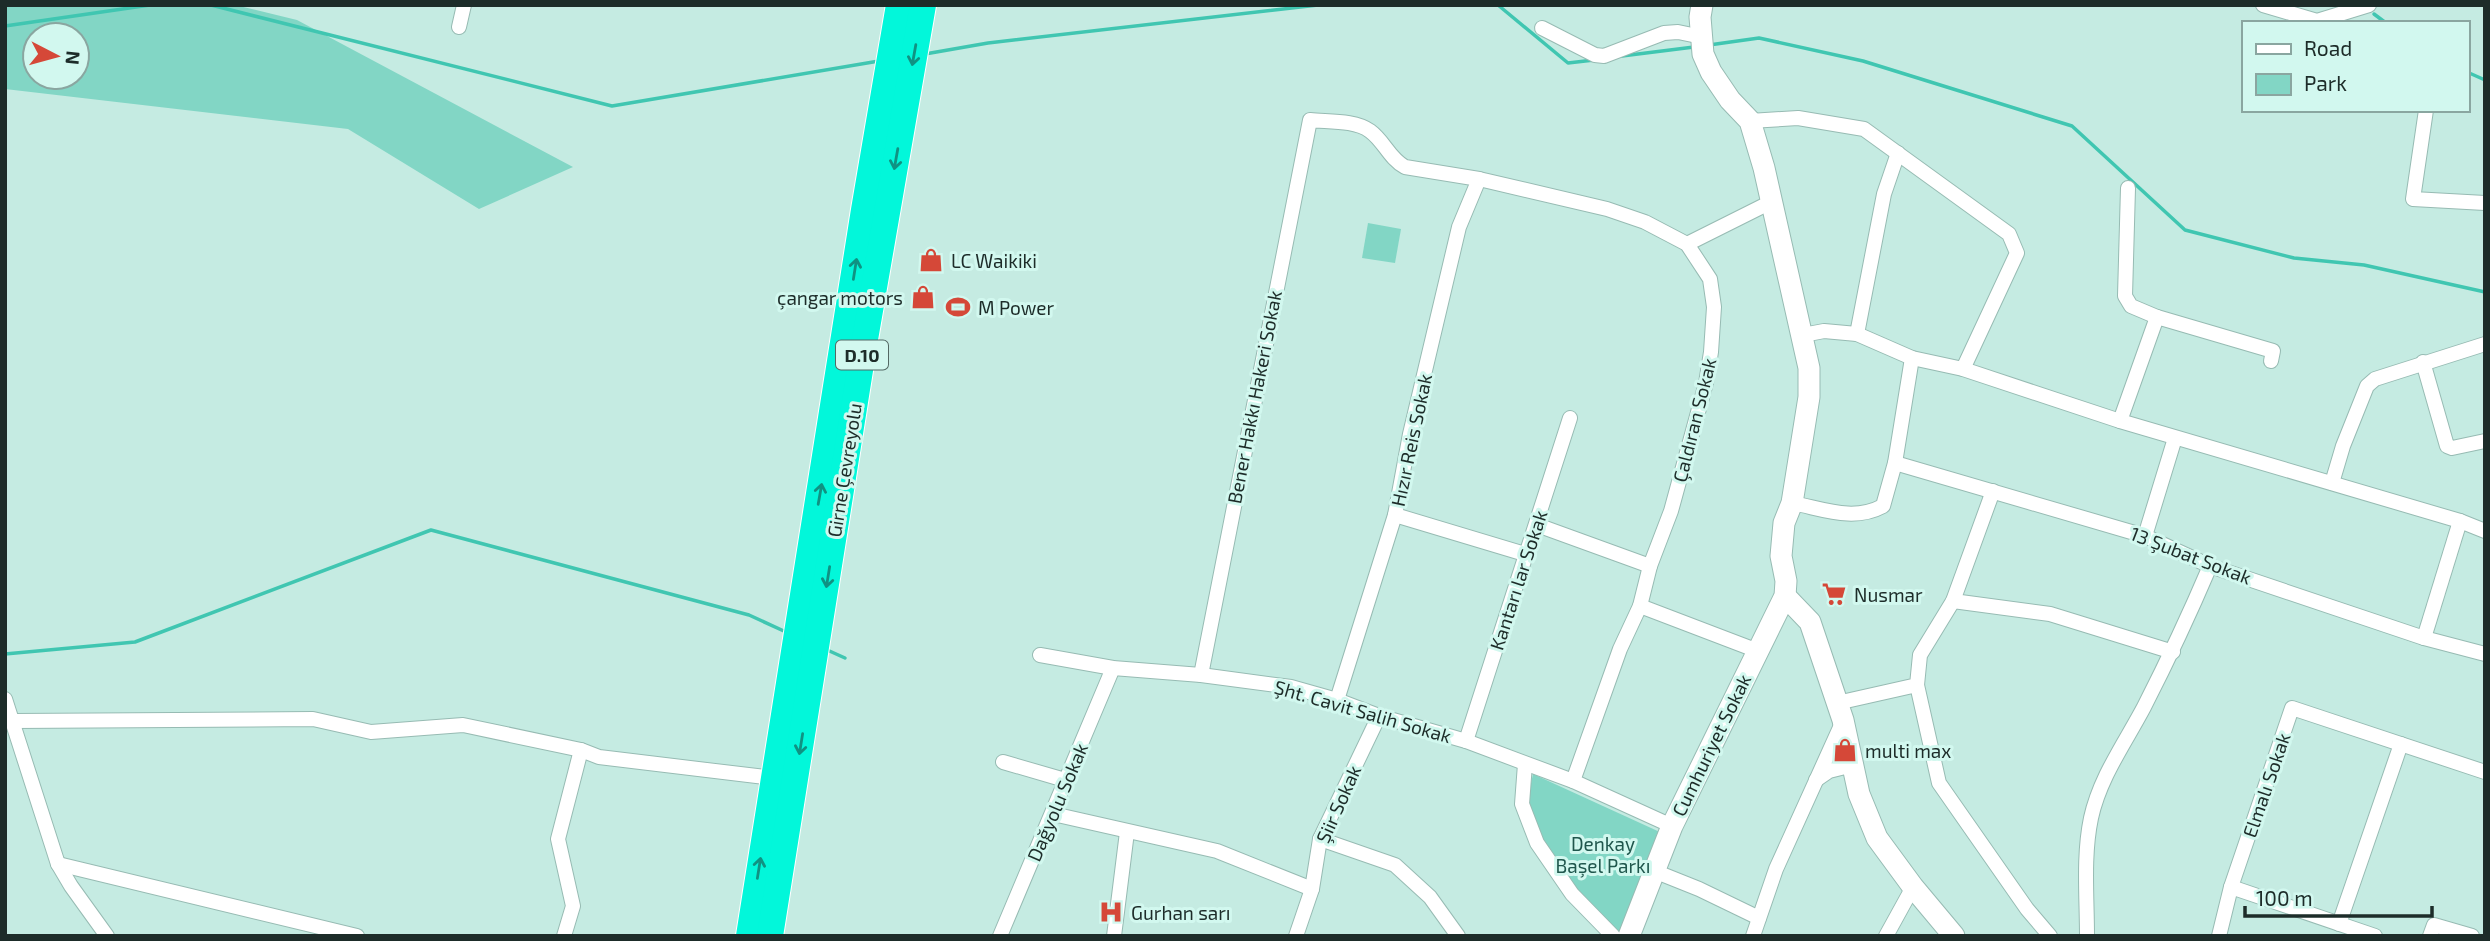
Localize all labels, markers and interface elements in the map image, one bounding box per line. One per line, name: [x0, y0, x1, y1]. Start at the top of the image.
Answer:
north arrow: [21, 21, 91, 91]
legend: [2242, 21, 2469, 112]
text: Road: [2304, 35, 2352, 60]
one-way arrow: [907, 43, 920, 66]
text: N: [61, 50, 86, 66]
text: Park: [2304, 70, 2347, 95]
one-way arrow: [889, 147, 902, 170]
shop icon: LC Waikiki: [917, 246, 945, 274]
place label: LC Waikiki: [951, 249, 1037, 272]
one-way arrow: [848, 258, 861, 281]
shop icon: çangar motors: [909, 283, 937, 311]
place label: çangar motors: [777, 286, 903, 310]
street label: Bener Hakkı Hakeri Sokak: [1222, 288, 1286, 506]
sports icon: M Power: [944, 293, 972, 321]
place label: M Power: [978, 296, 1055, 319]
road number: D.10: [836, 340, 888, 370]
street label: Çaldıran Sokak: [1667, 355, 1722, 485]
street label: Hızır Reis Sokak: [1386, 371, 1436, 508]
street label: Girne Çevreyolu: [822, 401, 867, 539]
one-way arrow: [814, 483, 827, 506]
street label: Kantarı lar Sokak: [1485, 507, 1552, 653]
street label: 13 Şubat Sokak: [2127, 521, 2255, 590]
one-way arrow: [821, 565, 834, 588]
supermarket icon: Nusmar: [1820, 580, 1848, 608]
place label: Nusmar: [1854, 583, 1923, 606]
street label: Cumhuriyet Sokak: [1667, 670, 1756, 820]
street label: Şht. Cavit Salih Sokak: [1272, 675, 1454, 748]
street label: Elmalı Sokak: [2237, 729, 2295, 840]
one-way arrow: [794, 732, 807, 755]
shop icon: multi max: [1831, 736, 1859, 764]
street label: Dağyolu Sokak: [1022, 739, 1092, 865]
place label: multi max: [1865, 739, 1951, 762]
street label: Şiir Sokak: [1311, 761, 1366, 847]
park label: Denkay Başel Parkı: [1555, 832, 1651, 878]
one-way arrow: [753, 857, 766, 880]
scale bar: [2245, 874, 2432, 918]
text: 100 m: [2256, 885, 2313, 910]
hospital icon: Gurhan sarı: [1097, 898, 1125, 926]
place label: Gurhan sarı: [1131, 901, 1231, 924]

